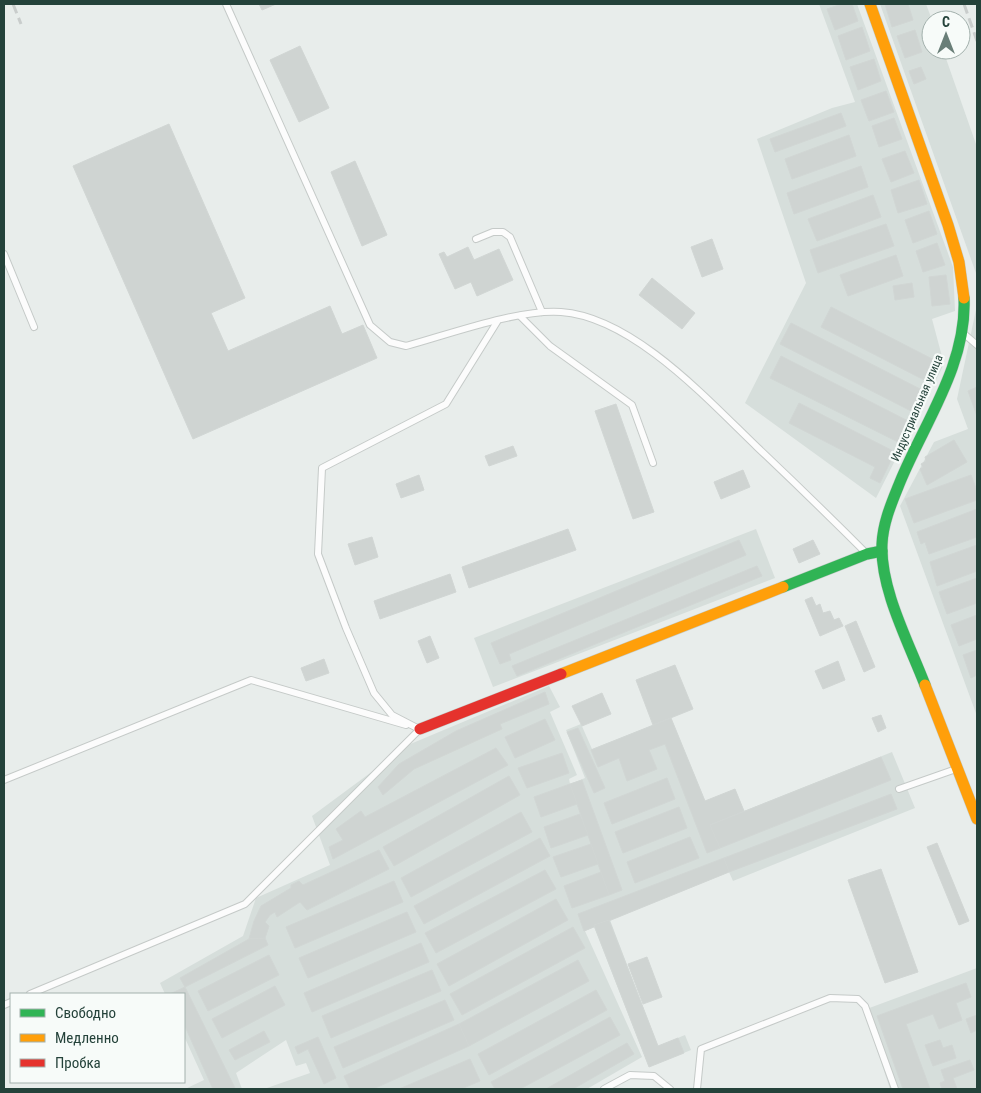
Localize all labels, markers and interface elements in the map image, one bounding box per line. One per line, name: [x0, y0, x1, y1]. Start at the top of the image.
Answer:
north arrow: [921, 10, 971, 60]
text: С: [942, 14, 950, 30]
street label: Индустриальная улица: [888, 352, 946, 463]
legend: [10, 993, 185, 1083]
text: Свободно: [55, 1004, 116, 1022]
text: Медленно: [55, 1029, 119, 1047]
text: Пробка: [55, 1054, 101, 1072]

